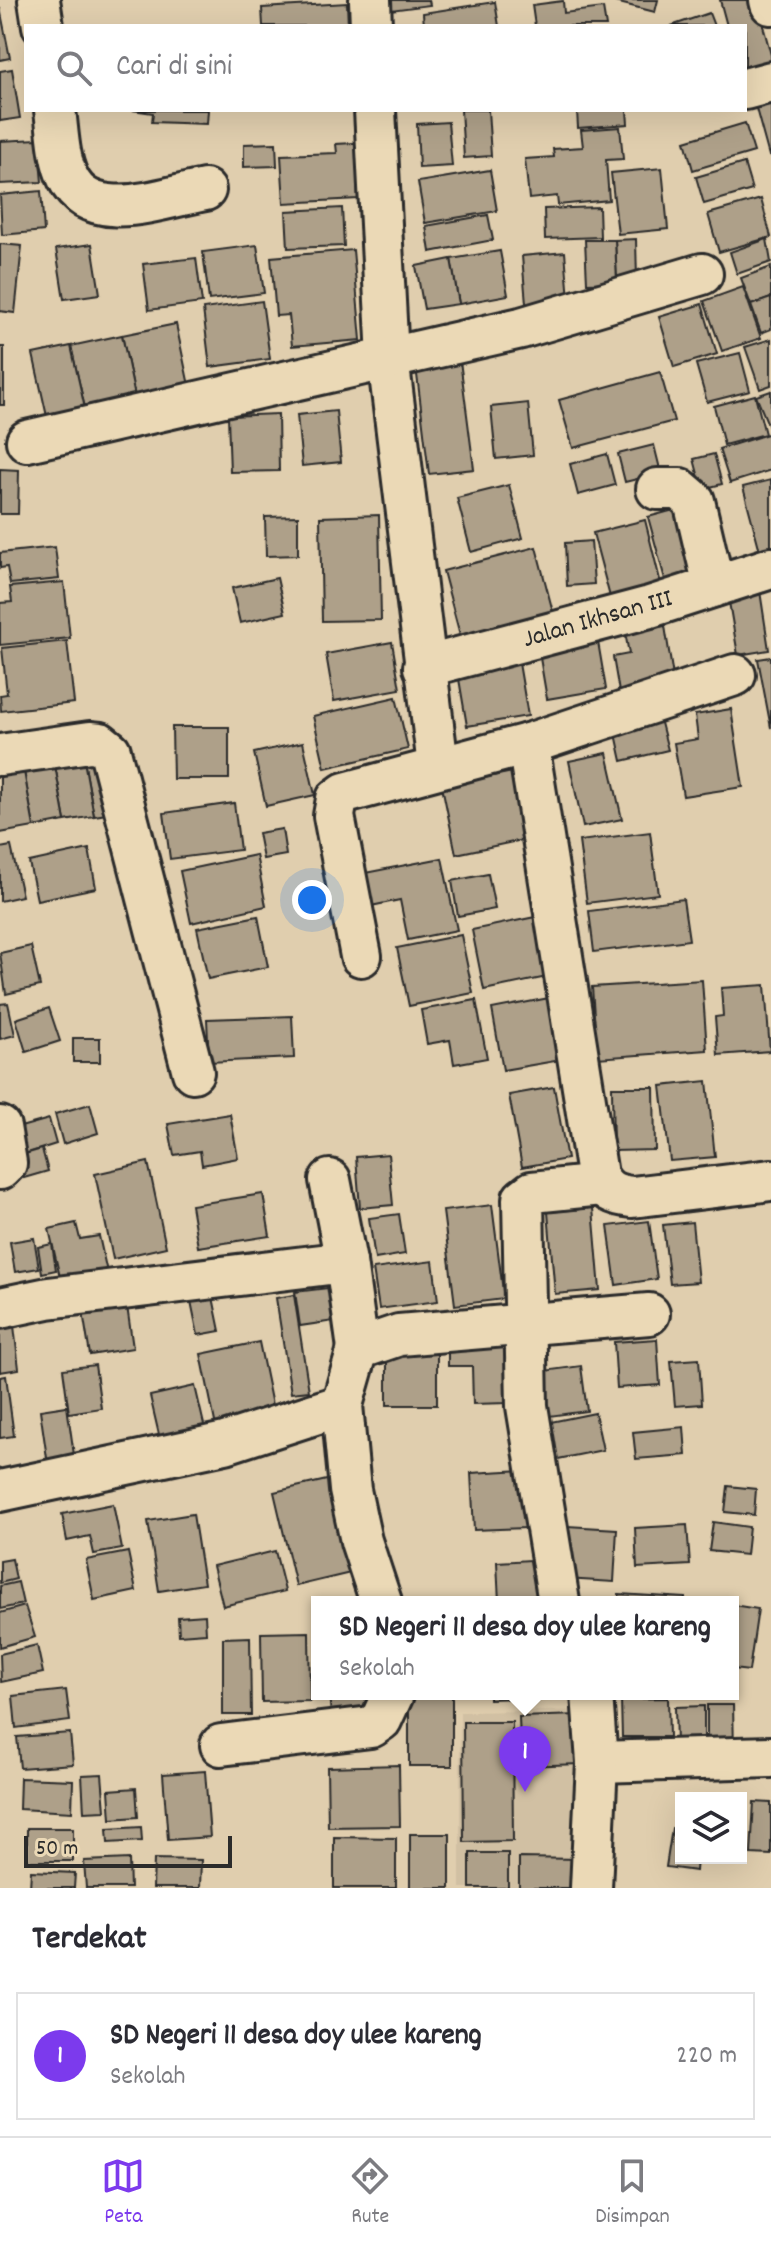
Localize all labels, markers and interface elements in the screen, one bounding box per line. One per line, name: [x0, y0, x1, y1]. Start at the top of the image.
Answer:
search box: [24, 24, 747, 112]
icon: search: [52, 46, 96, 90]
text: Cari di sini: [116, 47, 232, 90]
street label: Jalan Ikhsan III: [519, 581, 677, 659]
your location: [292, 880, 332, 920]
popup: [311, 1596, 739, 1700]
text: SD Negeri 11 desa doy ulee kareng: [339, 1608, 711, 1651]
text: Sekolah: [339, 1651, 415, 1688]
pin: 1: [499, 1726, 551, 1792]
map controls: [675, 1792, 747, 1864]
button: layers: [675, 1792, 747, 1864]
scale bar: [24, 1832, 232, 1868]
text: 50 m: [36, 1834, 78, 1865]
text: Terdekat: [32, 1916, 147, 1965]
text: SD Negeri 11 desa doy ulee kareng: [110, 2016, 482, 2059]
text: 1: [57, 2038, 63, 2075]
text: 220 m: [676, 2038, 737, 2075]
text: Sekolah: [110, 2059, 185, 2096]
tab: Peta: [101, 2154, 145, 2233]
tab: Rute: [348, 2154, 392, 2233]
tab: Disimpan: [595, 2154, 670, 2233]

